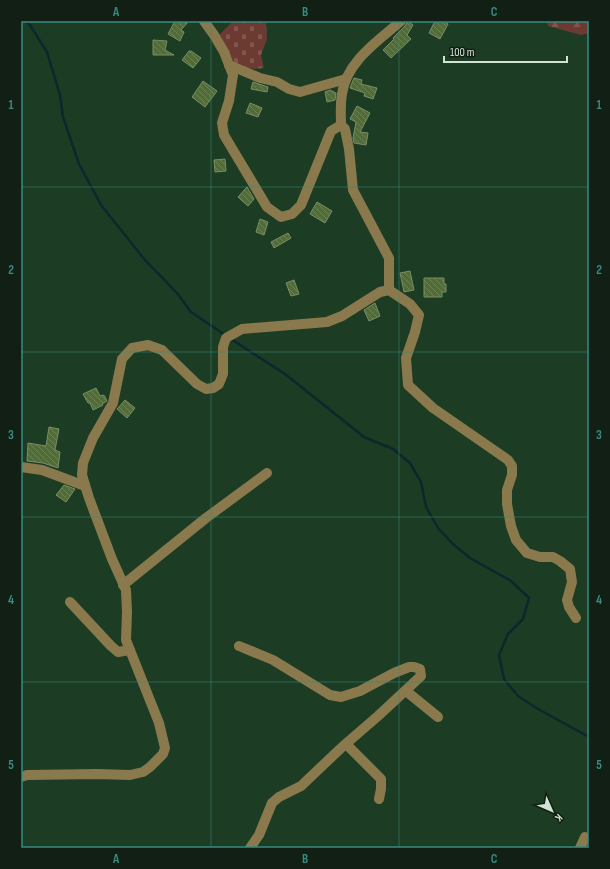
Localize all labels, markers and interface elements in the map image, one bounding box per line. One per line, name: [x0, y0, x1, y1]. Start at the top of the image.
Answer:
text: A: [112, 4, 120, 20]
text: B: [302, 4, 308, 20]
text: C: [491, 4, 498, 20]
scale bar: [444, 38, 567, 64]
text: 100 m: [450, 45, 475, 60]
text: 1: [8, 97, 14, 113]
text: 1: [596, 97, 602, 113]
text: 2: [8, 262, 14, 278]
text: 2: [596, 262, 602, 278]
text: 3: [8, 427, 14, 443]
text: 3: [596, 427, 602, 443]
text: 4: [8, 592, 14, 608]
text: 4: [596, 592, 602, 608]
text: 5: [8, 757, 14, 773]
text: 5: [596, 757, 602, 773]
north arrow: [532, 791, 572, 831]
text: K: [552, 811, 565, 825]
text: A: [112, 851, 120, 867]
text: B: [302, 851, 308, 867]
text: C: [491, 851, 498, 867]

